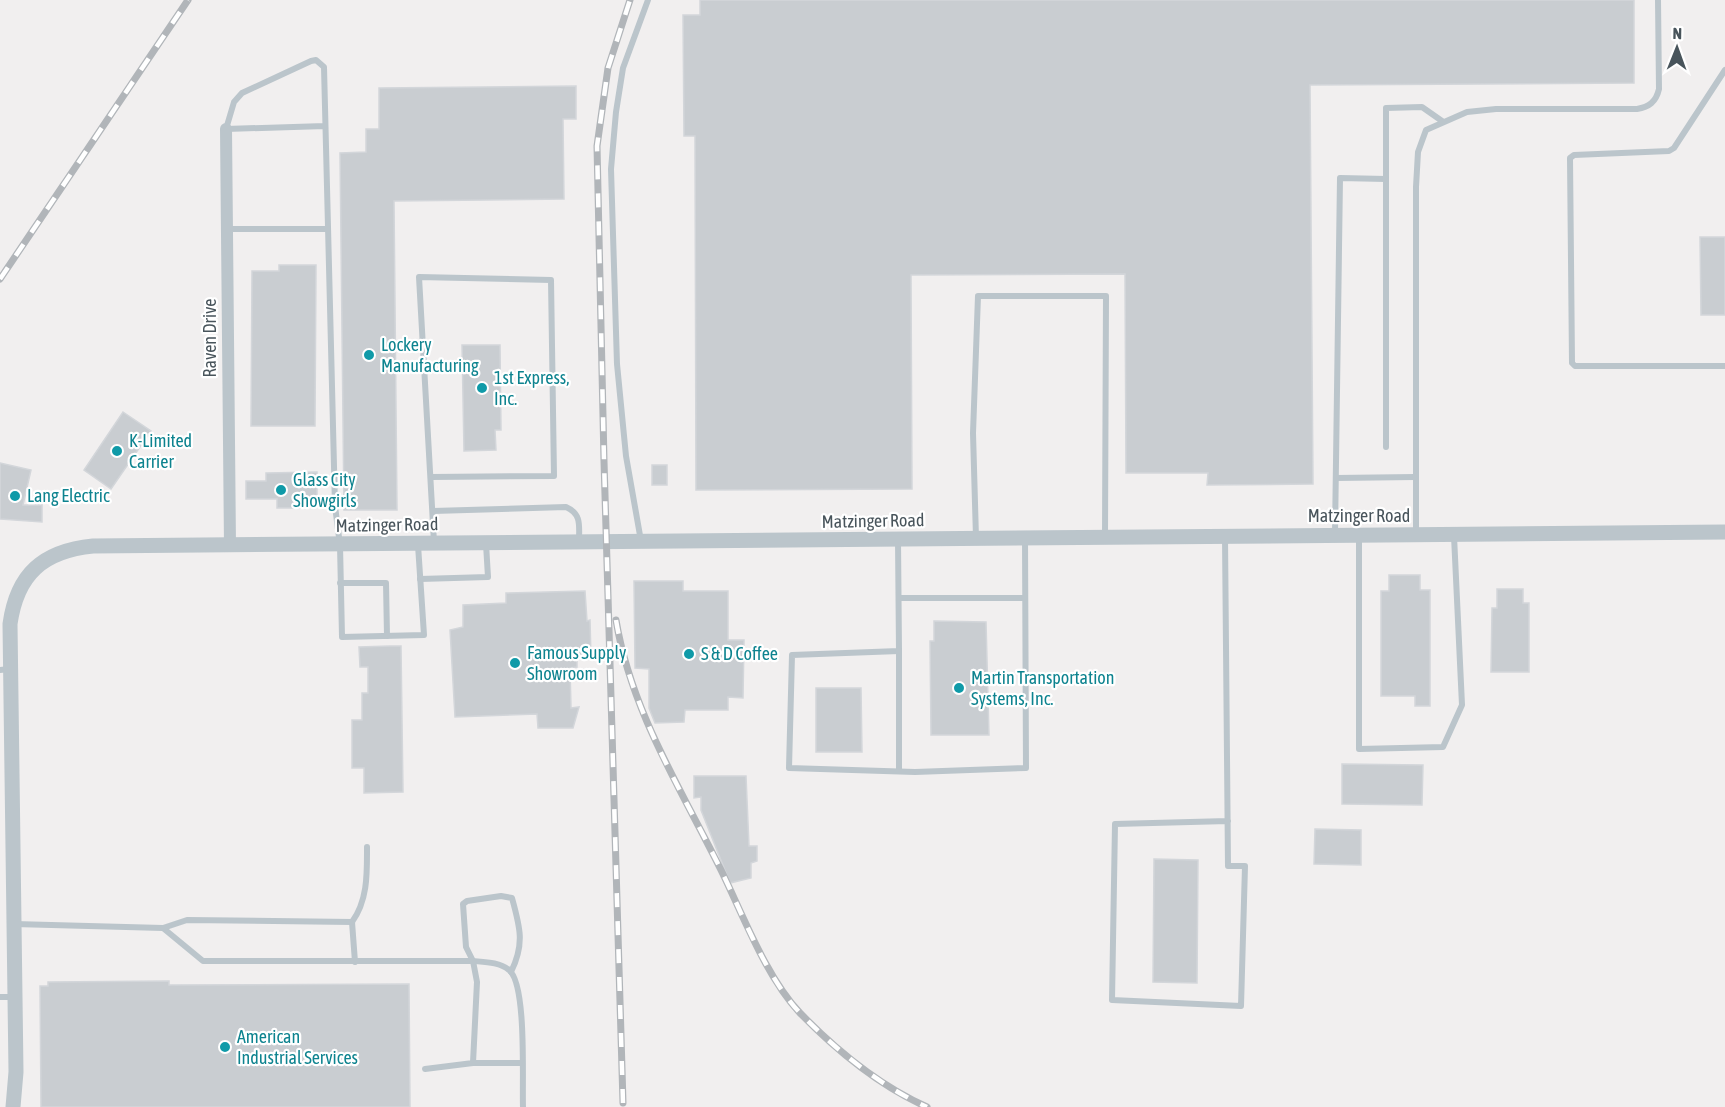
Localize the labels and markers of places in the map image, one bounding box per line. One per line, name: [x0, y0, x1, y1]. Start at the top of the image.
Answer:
place label: Lockery Manufacturing: [381, 334, 479, 376]
marker: Lockery Manufacturing: [362, 348, 376, 362]
place label: 1st Express, Inc.: [494, 367, 569, 409]
marker: 1st Express, Inc.: [475, 381, 489, 395]
place label: K-Limited Carrier: [129, 430, 192, 472]
marker: K-Limited Carrier: [110, 444, 124, 458]
place label: Glass City Showgirls: [293, 469, 357, 511]
marker: Glass City Showgirls: [274, 483, 288, 497]
place label: Lang Electric: [27, 485, 110, 506]
marker: Lang Electric: [8, 489, 22, 503]
place label: Famous Supply Showroom: [527, 642, 627, 684]
place label: S & D Coffee: [701, 643, 778, 664]
marker: S & D Coffee: [682, 647, 696, 661]
marker: Famous Supply Showroom: [508, 656, 522, 670]
place label: Martin Transportation Systems, Inc.: [971, 667, 1115, 709]
marker: Martin Transportation Systems, Inc.: [952, 681, 966, 695]
place label: American Industrial Services: [237, 1026, 358, 1068]
marker: American Industrial Services: [218, 1040, 232, 1054]

